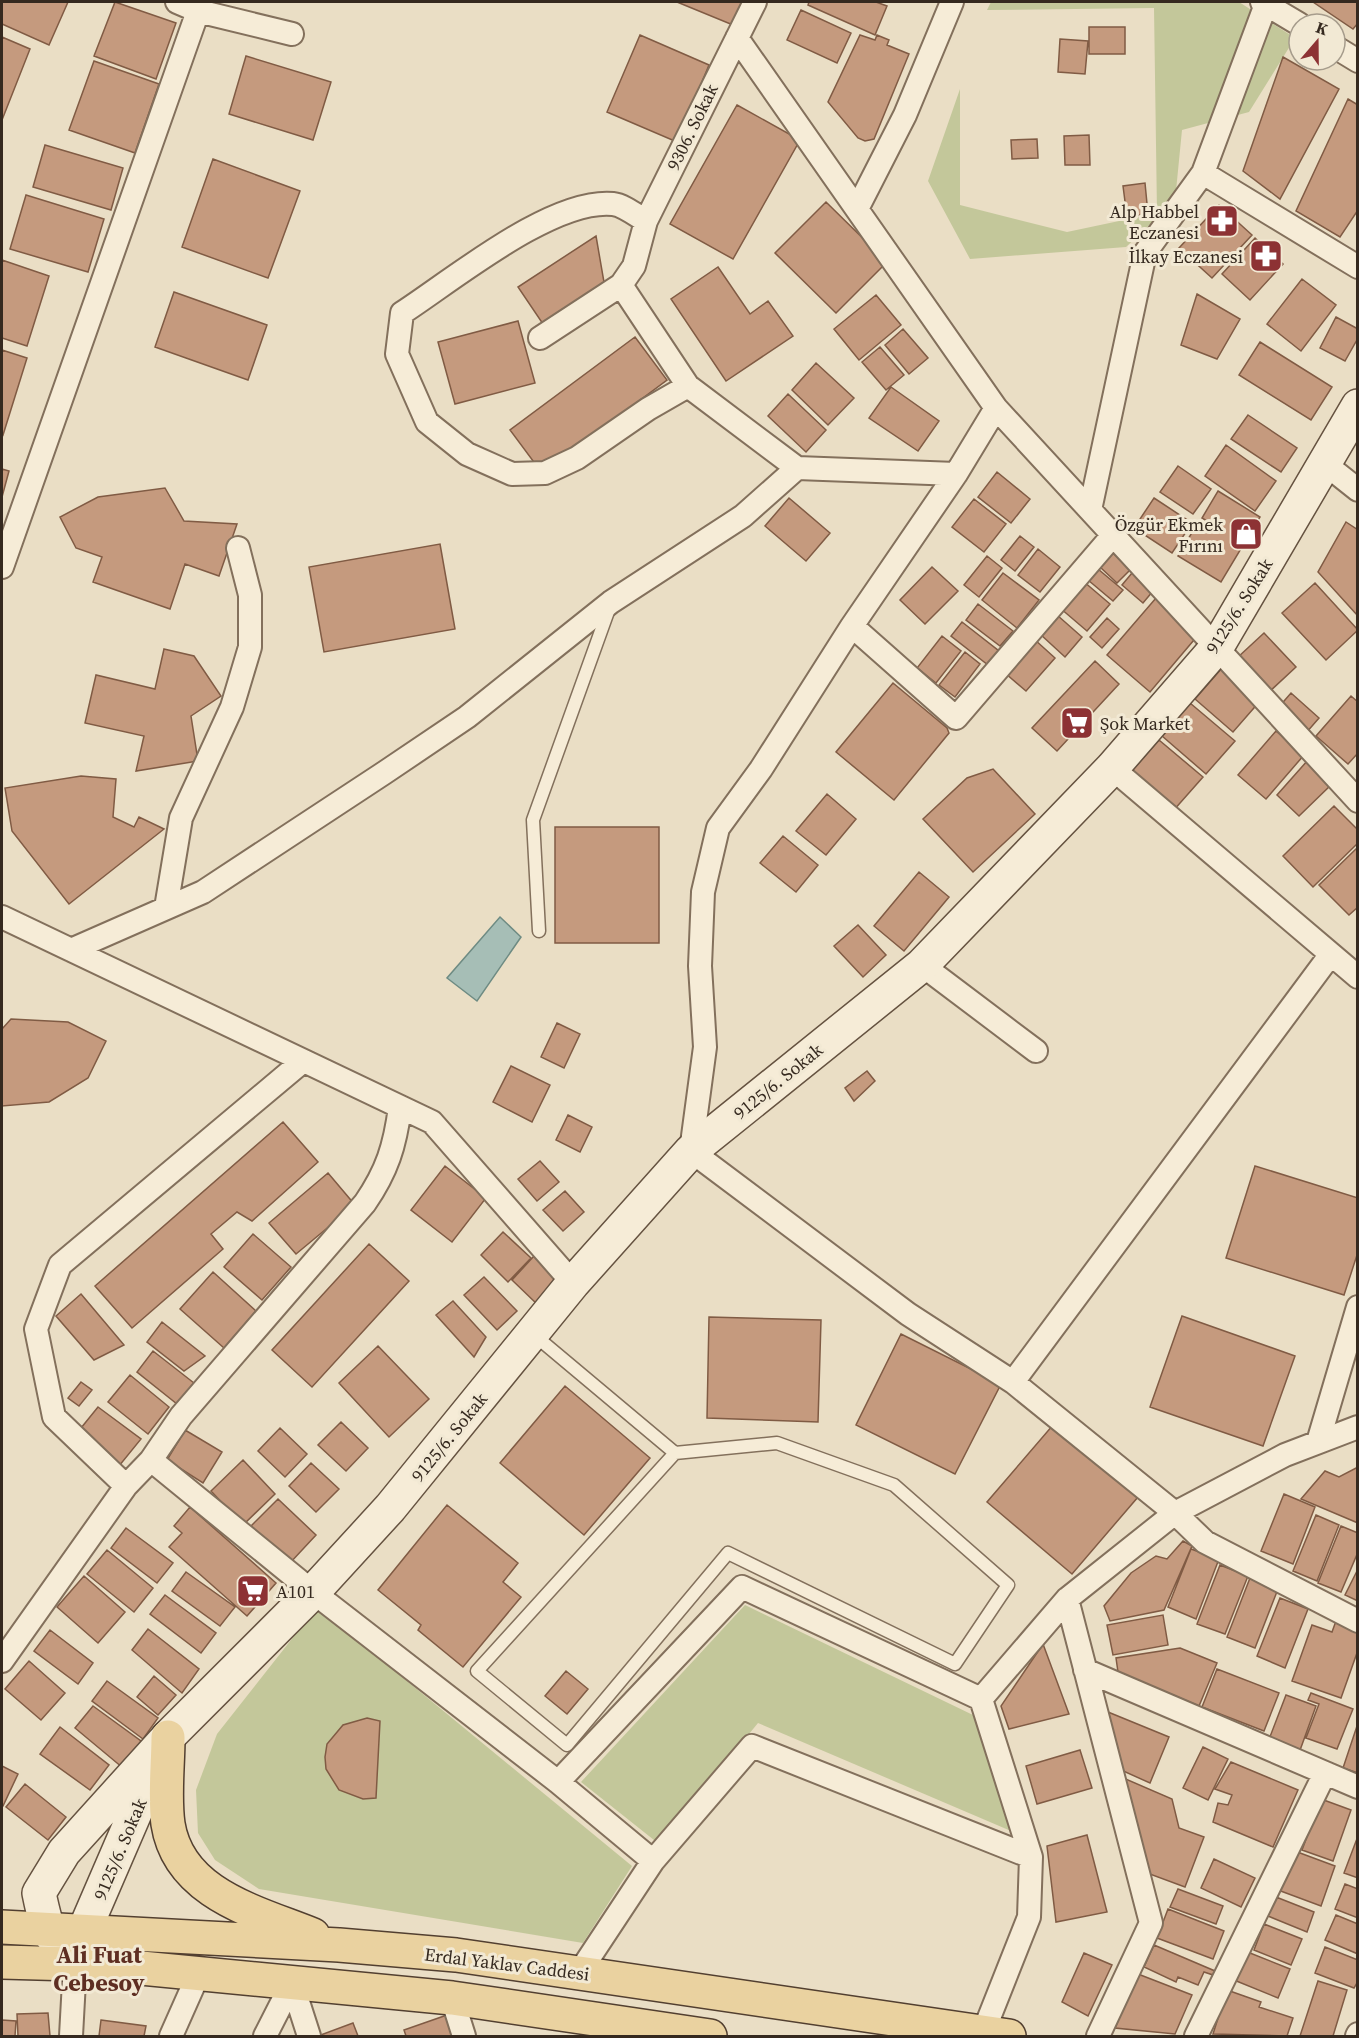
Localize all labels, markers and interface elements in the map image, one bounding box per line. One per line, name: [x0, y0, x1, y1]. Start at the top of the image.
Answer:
north arrow: [1287, 12, 1347, 72]
text: K: [1313, 16, 1332, 40]
street label: 9306. Sokak: [660, 79, 724, 174]
place label: Alp Habbel Eczanesi: [1109, 199, 1199, 245]
pharmacy icon: Alp Habbel Eczanesi: [1204, 203, 1240, 239]
pharmacy icon: İlkay Eczanesi: [1248, 238, 1284, 274]
place label: İlkay Eczanesi: [1129, 244, 1243, 269]
place label: Özgür Ekmek Fırını: [1115, 512, 1223, 558]
shop icon: Özgür Ekmek Fırını: [1228, 516, 1264, 552]
street label: 9125/6. Sokak: [1200, 553, 1278, 659]
supermarket icon: Şok Market: [1059, 705, 1095, 741]
place label: Şok Market: [1100, 711, 1190, 736]
street label: 9125/6. Sokak: [728, 1037, 828, 1125]
street label: 9125/6. Sokak: [405, 1387, 493, 1487]
supermarket icon: A101: [235, 1573, 271, 1609]
place label: A101: [276, 1579, 315, 1604]
street label: 9125/6. Sokak: [87, 1794, 153, 1904]
district label: Ali Fuat Cebesoy: [53, 1938, 145, 1999]
street label: Erdal Yaklav Caddesi: [423, 1941, 591, 1987]

